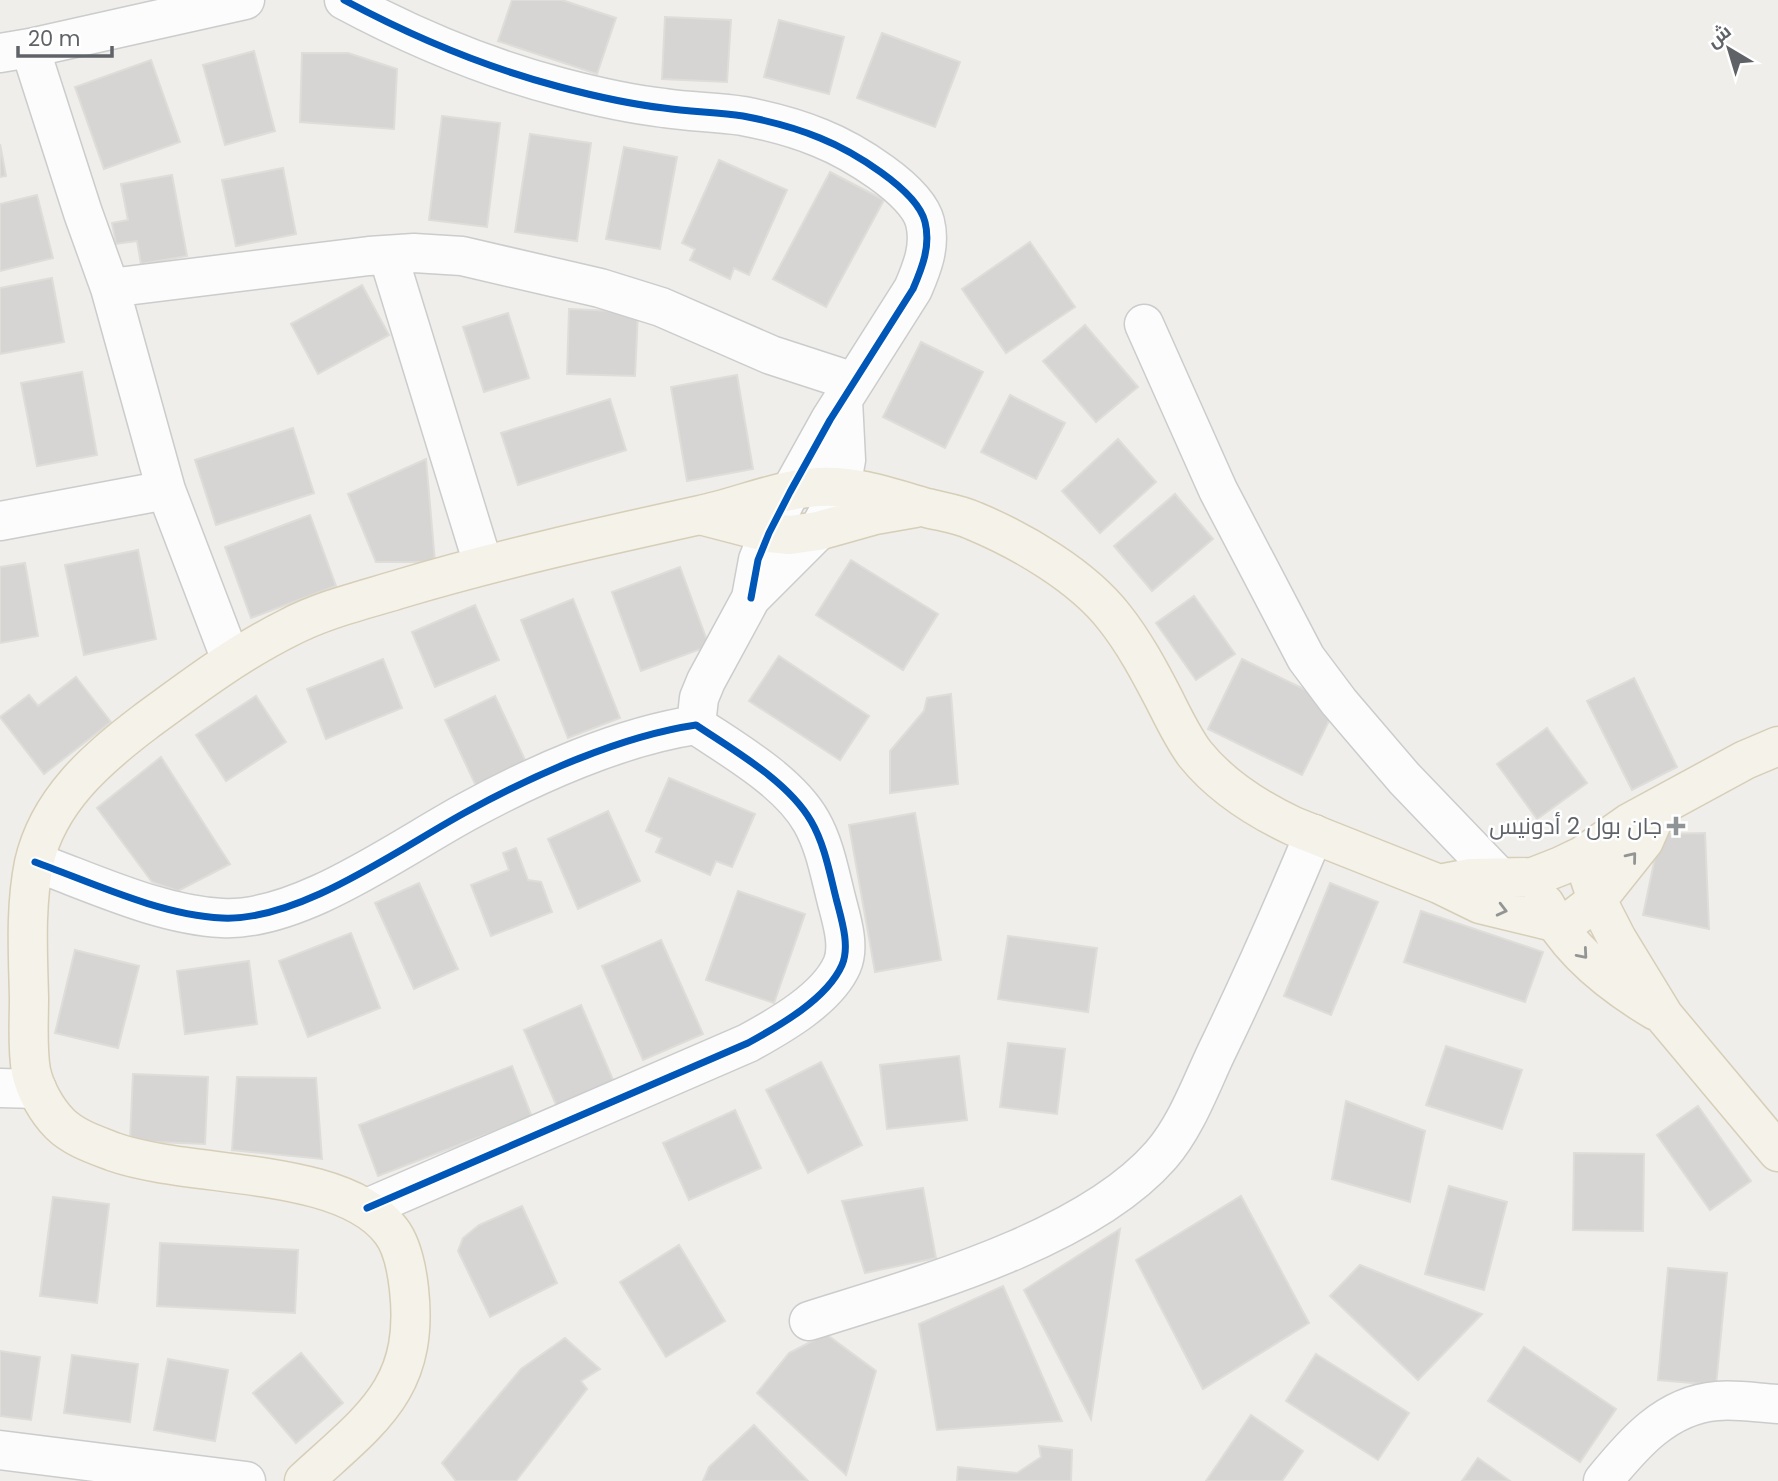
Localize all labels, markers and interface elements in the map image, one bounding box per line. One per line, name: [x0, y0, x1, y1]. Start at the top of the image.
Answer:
scale bar: [18, 14, 112, 58]
north arrow: [1694, 14, 1764, 84]
text: ش: [1701, 18, 1737, 54]
text: 20 m: [28, 24, 81, 53]
place label: جان بول 2 أدونيس: [1489, 810, 1662, 842]
marker: جان بول 2 أدونيس: [1668, 818, 1684, 834]
one-way arrow: [1623, 852, 1636, 864]
one-way arrow: [1496, 901, 1508, 916]
one-way arrow: [1574, 946, 1587, 959]

